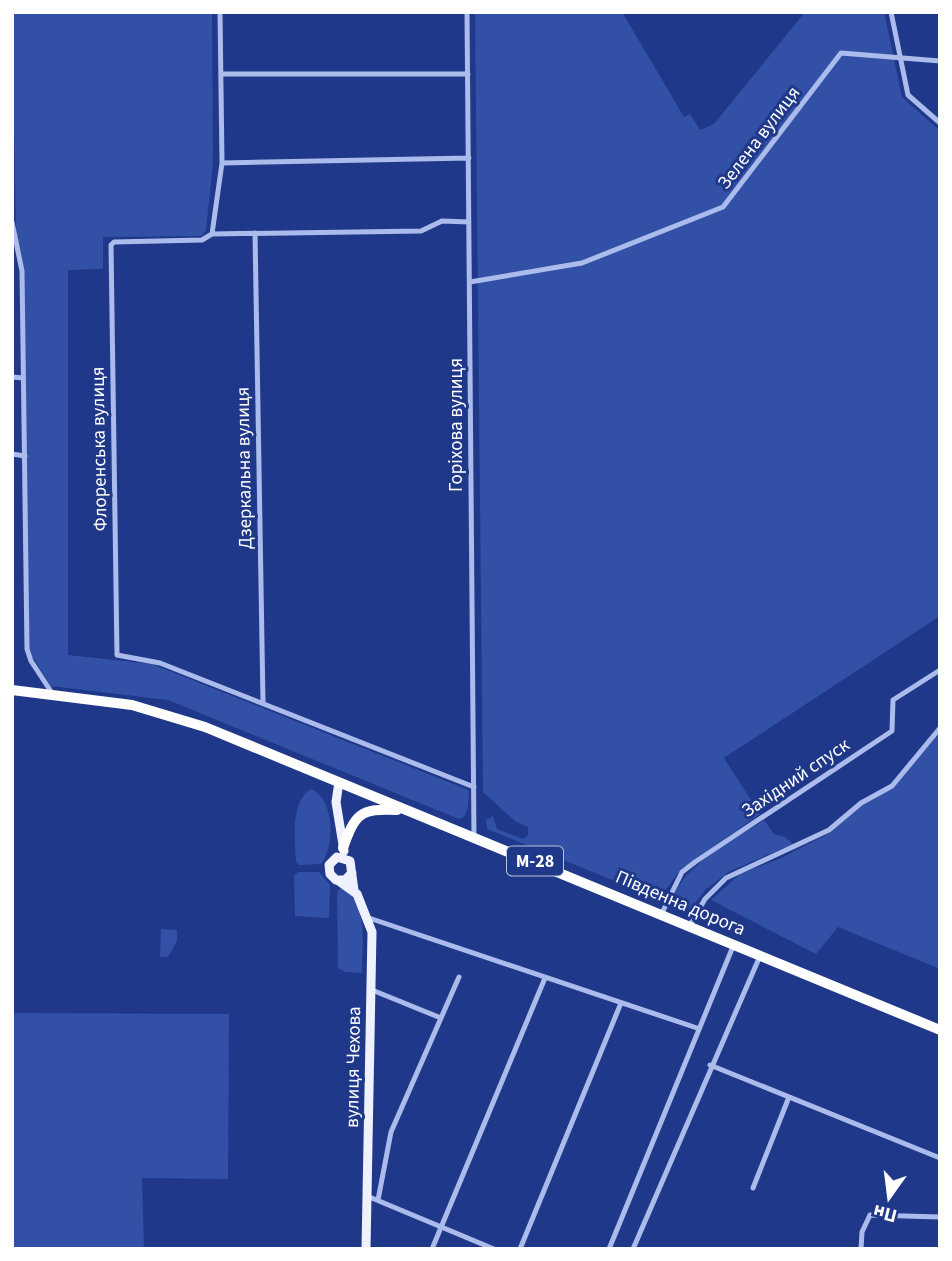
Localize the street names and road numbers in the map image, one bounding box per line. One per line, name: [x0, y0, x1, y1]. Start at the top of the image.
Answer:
street label: Зелена вулиця: [711, 81, 807, 195]
street label: Горіхова вулиця: [443, 358, 470, 492]
street label: Флоренська вулиця: [85, 366, 114, 532]
street label: Дзеркальна вулиця: [230, 386, 259, 549]
street label: Західний спуск: [736, 732, 856, 824]
road number: М-28: [507, 846, 563, 876]
street label: Південна дорога: [611, 864, 750, 943]
street label: вулиця Чехова: [339, 1006, 368, 1128]

